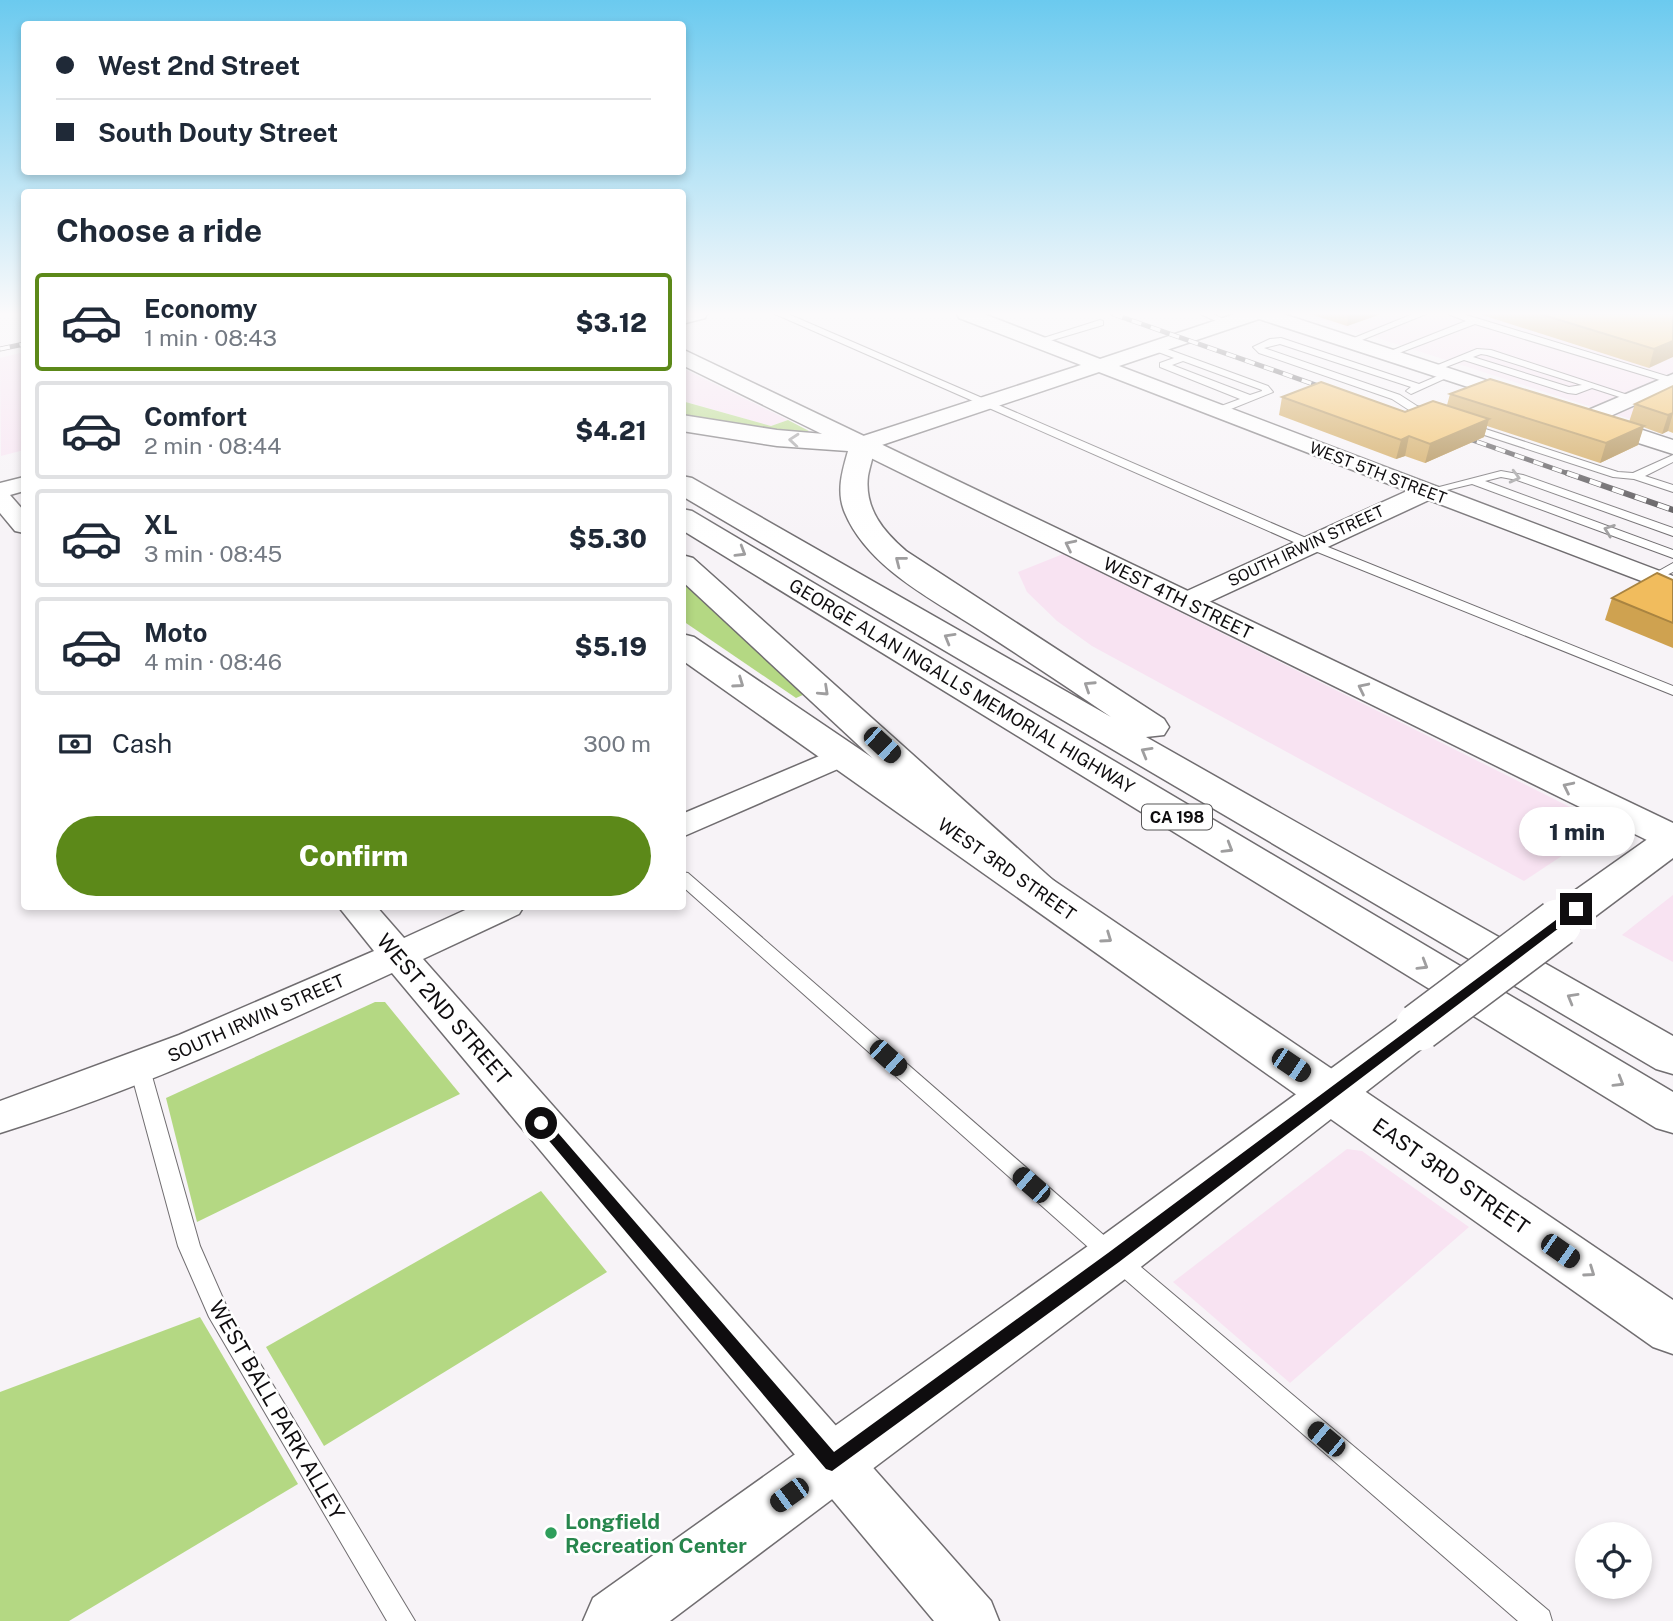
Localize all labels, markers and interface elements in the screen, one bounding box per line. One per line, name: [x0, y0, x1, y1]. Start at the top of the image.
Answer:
text: West 2nd Street: [98, 50, 300, 81]
text: South Douty Street: [98, 117, 338, 148]
text: Choose a ride: [56, 212, 262, 249]
icon: car: [60, 291, 123, 354]
text: Economy: [144, 293, 257, 324]
text: $3.12: [575, 307, 647, 338]
text: 1 min · 08:43: [144, 324, 277, 351]
icon: car: [60, 399, 123, 462]
text: Comfort: [144, 401, 247, 432]
text: $4.21: [575, 415, 647, 446]
text: 2 min · 08:44: [144, 432, 281, 459]
one-way arrow: [788, 432, 800, 447]
street label: WEST 5TH STREET: [1307, 438, 1450, 508]
one-way arrow: [1509, 469, 1521, 483]
street label: SOUTH IRWIN STREET: [1225, 501, 1388, 591]
icon: car: [60, 507, 123, 570]
text: XL: [144, 509, 178, 540]
text: $5.30: [569, 523, 647, 554]
one-way arrow: [1604, 525, 1616, 539]
text: 3 min · 08:45: [144, 540, 282, 567]
one-way arrow: [1065, 540, 1077, 554]
one-way arrow: [733, 544, 746, 557]
street label: WEST 4TH STREET: [1100, 553, 1256, 643]
one-way arrow: [895, 556, 907, 569]
street label: GEORGE ALAN INGALLS MEMORIAL HIGHWAY: [786, 574, 1139, 798]
icon: car: [60, 615, 123, 678]
text: Moto: [144, 617, 207, 648]
text: $5.19: [575, 631, 647, 662]
one-way arrow: [944, 633, 957, 646]
text: 4 min · 08:46: [144, 648, 282, 675]
one-way arrow: [731, 675, 744, 687]
one-way arrow: [1084, 682, 1097, 695]
one-way arrow: [1358, 682, 1370, 696]
one-way arrow: [816, 683, 829, 696]
car: [860, 723, 905, 767]
icon: cash: [56, 725, 94, 763]
text: Cash: [112, 728, 172, 759]
text: 300 m: [583, 730, 651, 757]
one-way arrow: [1141, 747, 1154, 760]
one-way arrow: [1563, 781, 1575, 795]
road number: CA 198: [1142, 804, 1212, 830]
callout: 1 min: [1518, 808, 1634, 856]
street label: WEST 3RD STREET: [934, 813, 1080, 925]
button: Confirm: [56, 816, 651, 896]
text: 1 min: [1549, 818, 1605, 845]
one-way arrow: [1221, 840, 1234, 853]
route end: [1560, 893, 1592, 925]
street label: WEST 2ND STREET: [372, 928, 516, 1090]
one-way arrow: [1099, 930, 1112, 942]
one-way arrow: [1416, 957, 1429, 970]
street label: SOUTH IRWIN STREET: [164, 969, 348, 1066]
one-way arrow: [1566, 993, 1579, 1006]
car: [866, 1036, 911, 1080]
car: [1268, 1045, 1315, 1085]
one-way arrow: [1611, 1074, 1624, 1087]
route start: [525, 1107, 557, 1139]
street label: EAST 3RD STREET: [1368, 1113, 1534, 1239]
car: [1009, 1163, 1054, 1207]
car: [1537, 1230, 1584, 1272]
one-way arrow: [1582, 1264, 1595, 1276]
street label: WEST BALL PARK ALLEY: [204, 1296, 350, 1524]
car: [1304, 1417, 1349, 1461]
car: [766, 1474, 813, 1516]
place label: Longfield Recreation Center: [565, 1509, 747, 1558]
map controls: [1575, 1522, 1652, 1599]
button: locate: [1575, 1522, 1652, 1599]
marker: Longfield Recreation Center: [543, 1525, 559, 1541]

